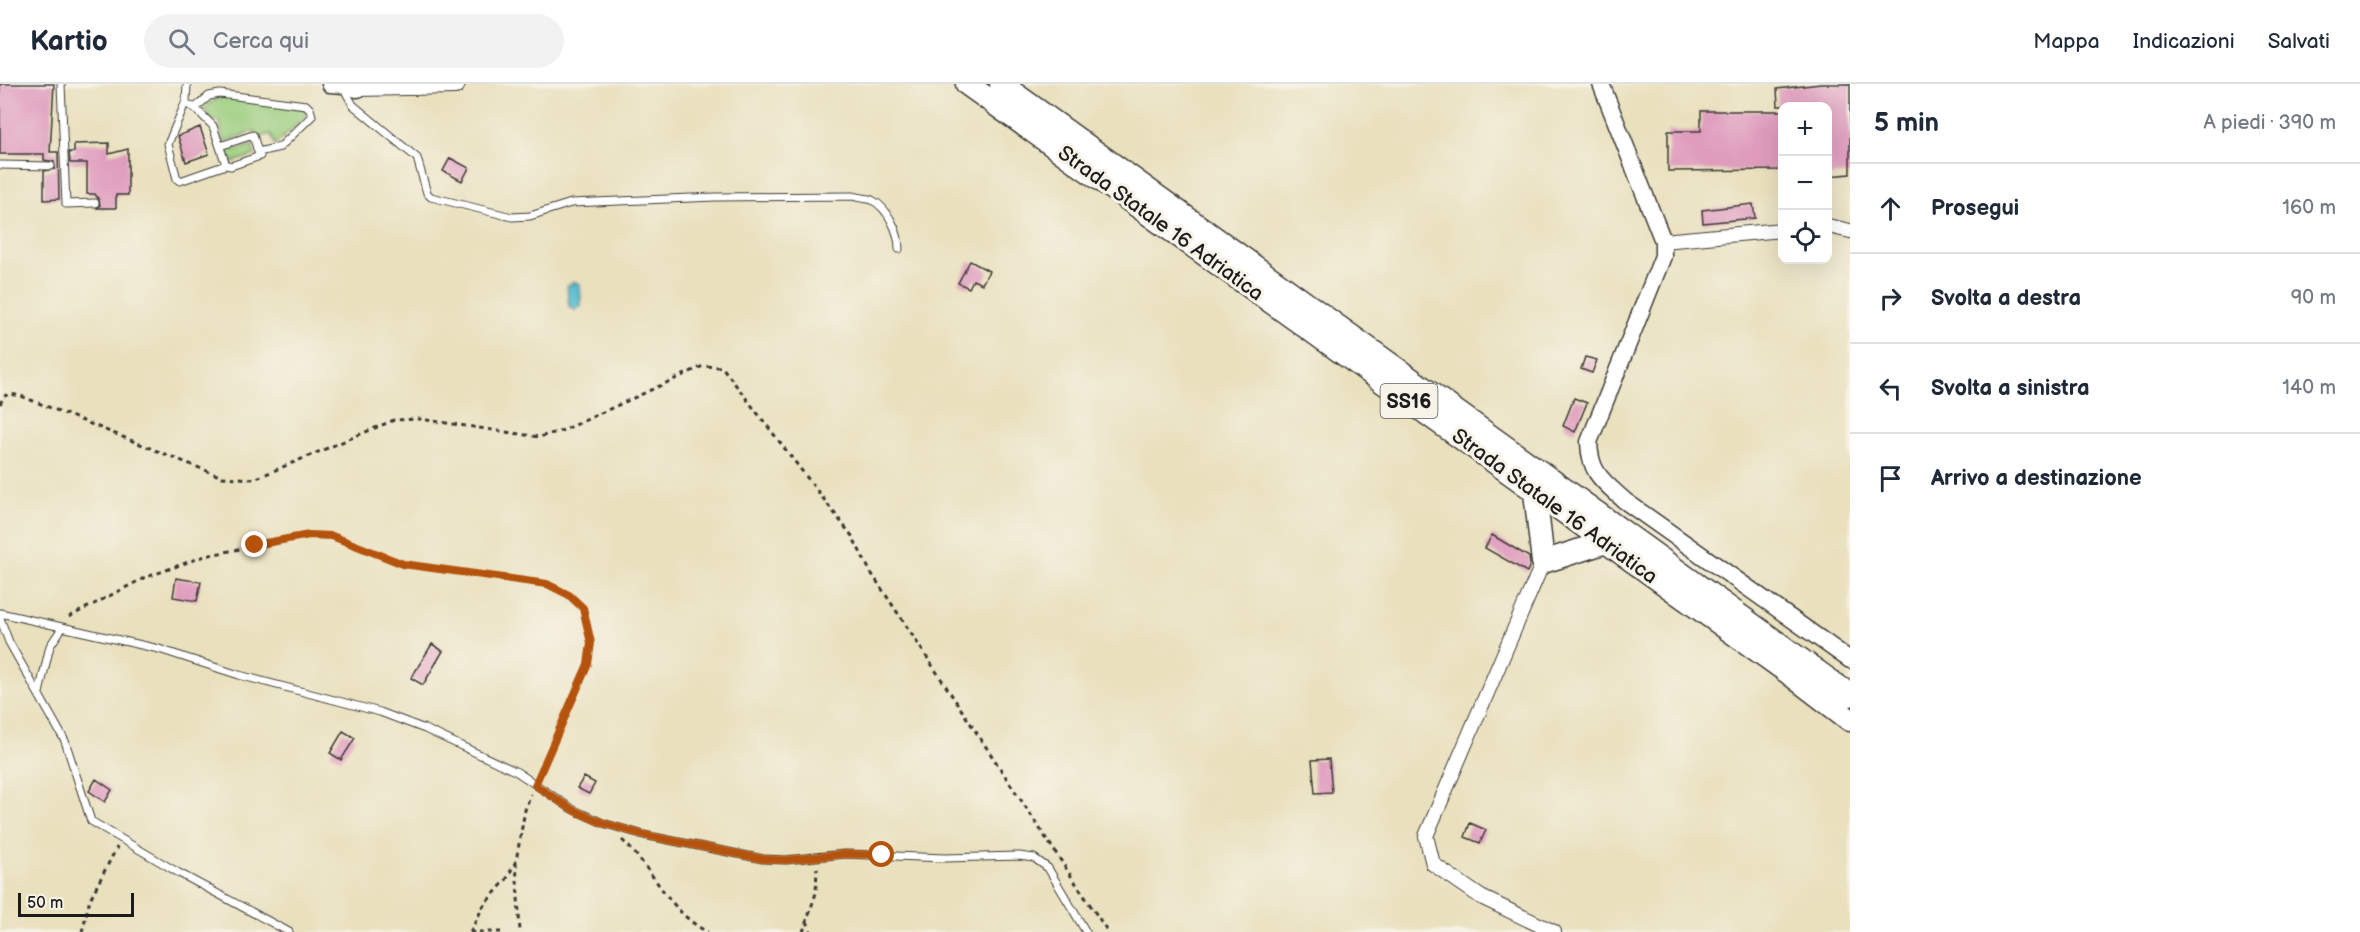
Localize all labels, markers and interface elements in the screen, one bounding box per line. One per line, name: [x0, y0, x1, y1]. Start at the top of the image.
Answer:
search box: [144, 14, 564, 68]
text: Kartio: [30, 25, 108, 58]
icon: search: [165, 25, 198, 58]
text: Cerca qui: [213, 28, 309, 55]
text: Mappa: [2033, 29, 2100, 54]
text: Indicazioni: [2133, 29, 2235, 54]
text: Salvati: [2268, 29, 2330, 54]
map controls: [1778, 102, 1832, 264]
button: +: [1778, 102, 1832, 156]
text: 5 min: [1874, 108, 1939, 139]
text: A piedi · 390 m: [2204, 111, 2336, 135]
street label: Strada Statale 16 Adriatica: [1053, 140, 1268, 306]
button: −: [1778, 156, 1832, 210]
icon: ahead: [1874, 192, 1907, 225]
text: Prosegui: [1931, 195, 2019, 222]
text: 160 m: [2282, 196, 2336, 220]
button: locate: [1778, 210, 1832, 264]
icon: right: [1874, 282, 1907, 315]
text: Svolta a destra: [1931, 285, 2081, 312]
text: 90 m: [2291, 286, 2336, 310]
icon: left: [1874, 372, 1907, 405]
text: Svolta a sinistra: [1931, 375, 2090, 402]
text: 140 m: [2282, 376, 2336, 400]
road number: SS16: [1380, 384, 1438, 418]
street label: Strada Statale 16 Adriatica: [1447, 423, 1662, 589]
icon: arrive: [1874, 462, 1907, 495]
text: Arrivo a destinazione: [1931, 465, 2142, 492]
route end: [241, 531, 267, 557]
route start: [868, 841, 894, 867]
scale bar: [18, 890, 134, 918]
text: 50 m: [27, 894, 63, 913]

